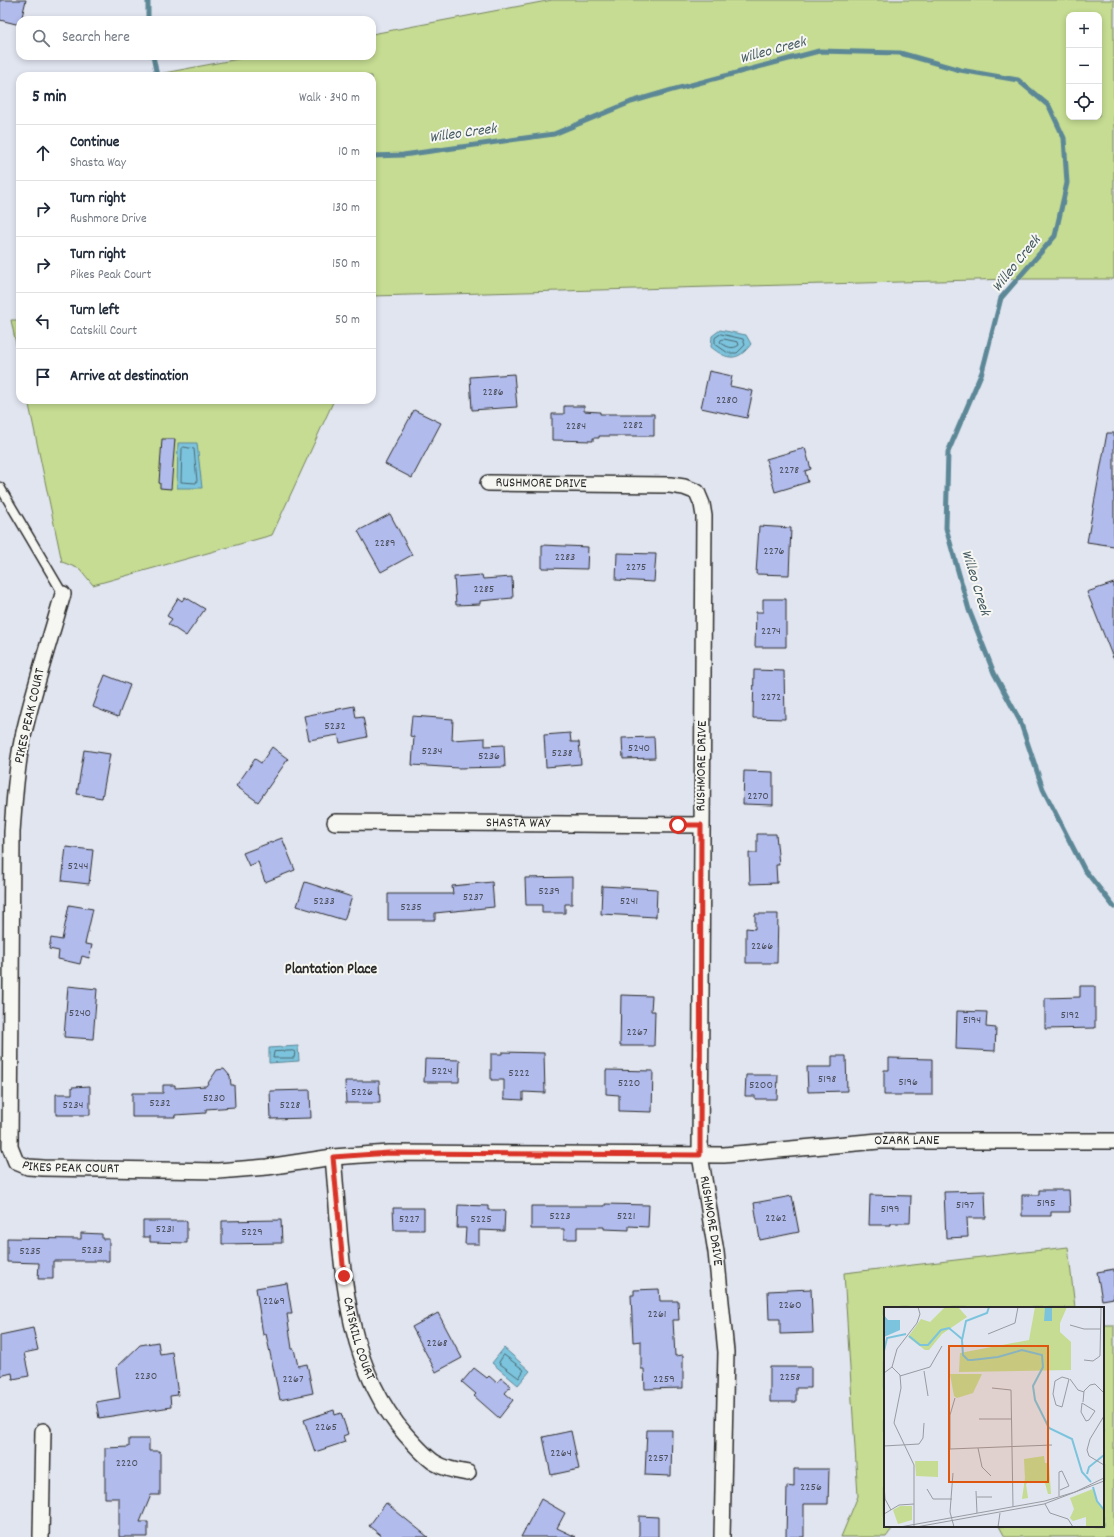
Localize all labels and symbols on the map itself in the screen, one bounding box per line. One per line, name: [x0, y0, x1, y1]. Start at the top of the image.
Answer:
water label: Willeo Creek: [738, 31, 810, 70]
water label: Willeo Creek: [428, 118, 500, 150]
water label: Willeo Creek: [987, 229, 1048, 297]
house number: 2286: [482, 384, 504, 401]
house number: 2280: [716, 392, 738, 409]
house number: 2282: [623, 417, 643, 434]
house number: 2284: [566, 418, 586, 435]
house number: 2278: [779, 462, 799, 479]
street label: RUSHMORE DRIVE: [495, 473, 587, 494]
house number: 2289: [375, 535, 395, 552]
house number: 2276: [764, 543, 785, 560]
water label: Willeo Creek: [955, 547, 996, 620]
house number: 2283: [555, 549, 575, 566]
house number: 2275: [626, 559, 646, 576]
house number: 2285: [474, 581, 494, 598]
house number: 2274: [761, 623, 781, 640]
street label: PIKES PEAK COURT: [9, 666, 51, 766]
house number: 2272: [761, 689, 781, 706]
house number: 5232: [324, 718, 346, 735]
street label: RUSHMORE DRIVE: [691, 720, 713, 812]
house number: 5240: [628, 740, 650, 757]
house number: 5234: [421, 743, 443, 760]
house number: 5238: [552, 745, 573, 762]
house number: 5236: [478, 748, 500, 765]
house number: 2270: [747, 788, 769, 805]
street label: SHASTA WAY: [486, 813, 551, 834]
route start: [669, 816, 687, 834]
house number: 5244: [68, 858, 88, 875]
house number: 5239: [538, 883, 560, 900]
house number: 5237: [463, 889, 484, 906]
house number: 5233: [313, 893, 335, 910]
house number: 5241: [620, 893, 638, 910]
house number: 5235: [400, 899, 422, 916]
house number: 2266: [751, 938, 773, 955]
district label: Plantation Place: [285, 959, 378, 981]
house number: 5240: [69, 1005, 91, 1022]
house number: 5192: [1061, 1007, 1079, 1024]
house number: 5194: [963, 1012, 981, 1029]
house number: 2267: [627, 1024, 648, 1041]
house number: 5224: [431, 1063, 453, 1080]
house number: 5222: [508, 1065, 530, 1082]
house number: 5198: [818, 1071, 836, 1088]
house number: 5196: [898, 1074, 918, 1091]
house number: 5220: [618, 1075, 640, 1092]
house number: 5200: [749, 1077, 773, 1094]
house number: 5226: [351, 1084, 373, 1101]
house number: 5230: [203, 1090, 225, 1107]
house number: 5232: [149, 1095, 171, 1112]
house number: 5234: [62, 1097, 84, 1114]
house number: 5228: [280, 1097, 301, 1114]
street label: OZARK LANE: [873, 1131, 940, 1151]
street label: PIKES PEAK COURT: [19, 1155, 120, 1179]
street label: RUSHMORE DRIVE: [694, 1174, 727, 1268]
house number: 5195: [1036, 1195, 1056, 1212]
house number: 5197: [956, 1197, 975, 1214]
house number: 5199: [880, 1201, 900, 1218]
house number: 5223: [549, 1208, 571, 1225]
house number: 5221: [617, 1208, 635, 1225]
house number: 2262: [765, 1210, 787, 1227]
house number: 5227: [399, 1211, 420, 1228]
house number: 5225: [470, 1211, 492, 1228]
house number: 5231: [156, 1221, 174, 1238]
house number: 5229: [241, 1224, 263, 1241]
house number: 5233: [81, 1242, 103, 1259]
house number: 5235: [19, 1243, 41, 1260]
route end: [335, 1267, 353, 1285]
house number: 2269: [263, 1293, 285, 1310]
street label: CATSKILL COURT: [337, 1296, 380, 1384]
house number: 2260: [779, 1297, 801, 1314]
house number: 2261: [648, 1306, 667, 1323]
inset map: [884, 1307, 1104, 1527]
house number: 2268: [426, 1335, 448, 1352]
house number: 2230: [135, 1368, 157, 1385]
house number: 2258: [780, 1369, 801, 1386]
house number: 2267: [283, 1371, 304, 1388]
house number: 2259: [653, 1371, 675, 1388]
house number: 2265: [315, 1419, 337, 1436]
house number: 2264: [550, 1445, 572, 1462]
house number: 2257: [648, 1450, 669, 1467]
house number: 2220: [116, 1455, 138, 1472]
house number: 2256: [800, 1479, 822, 1496]

